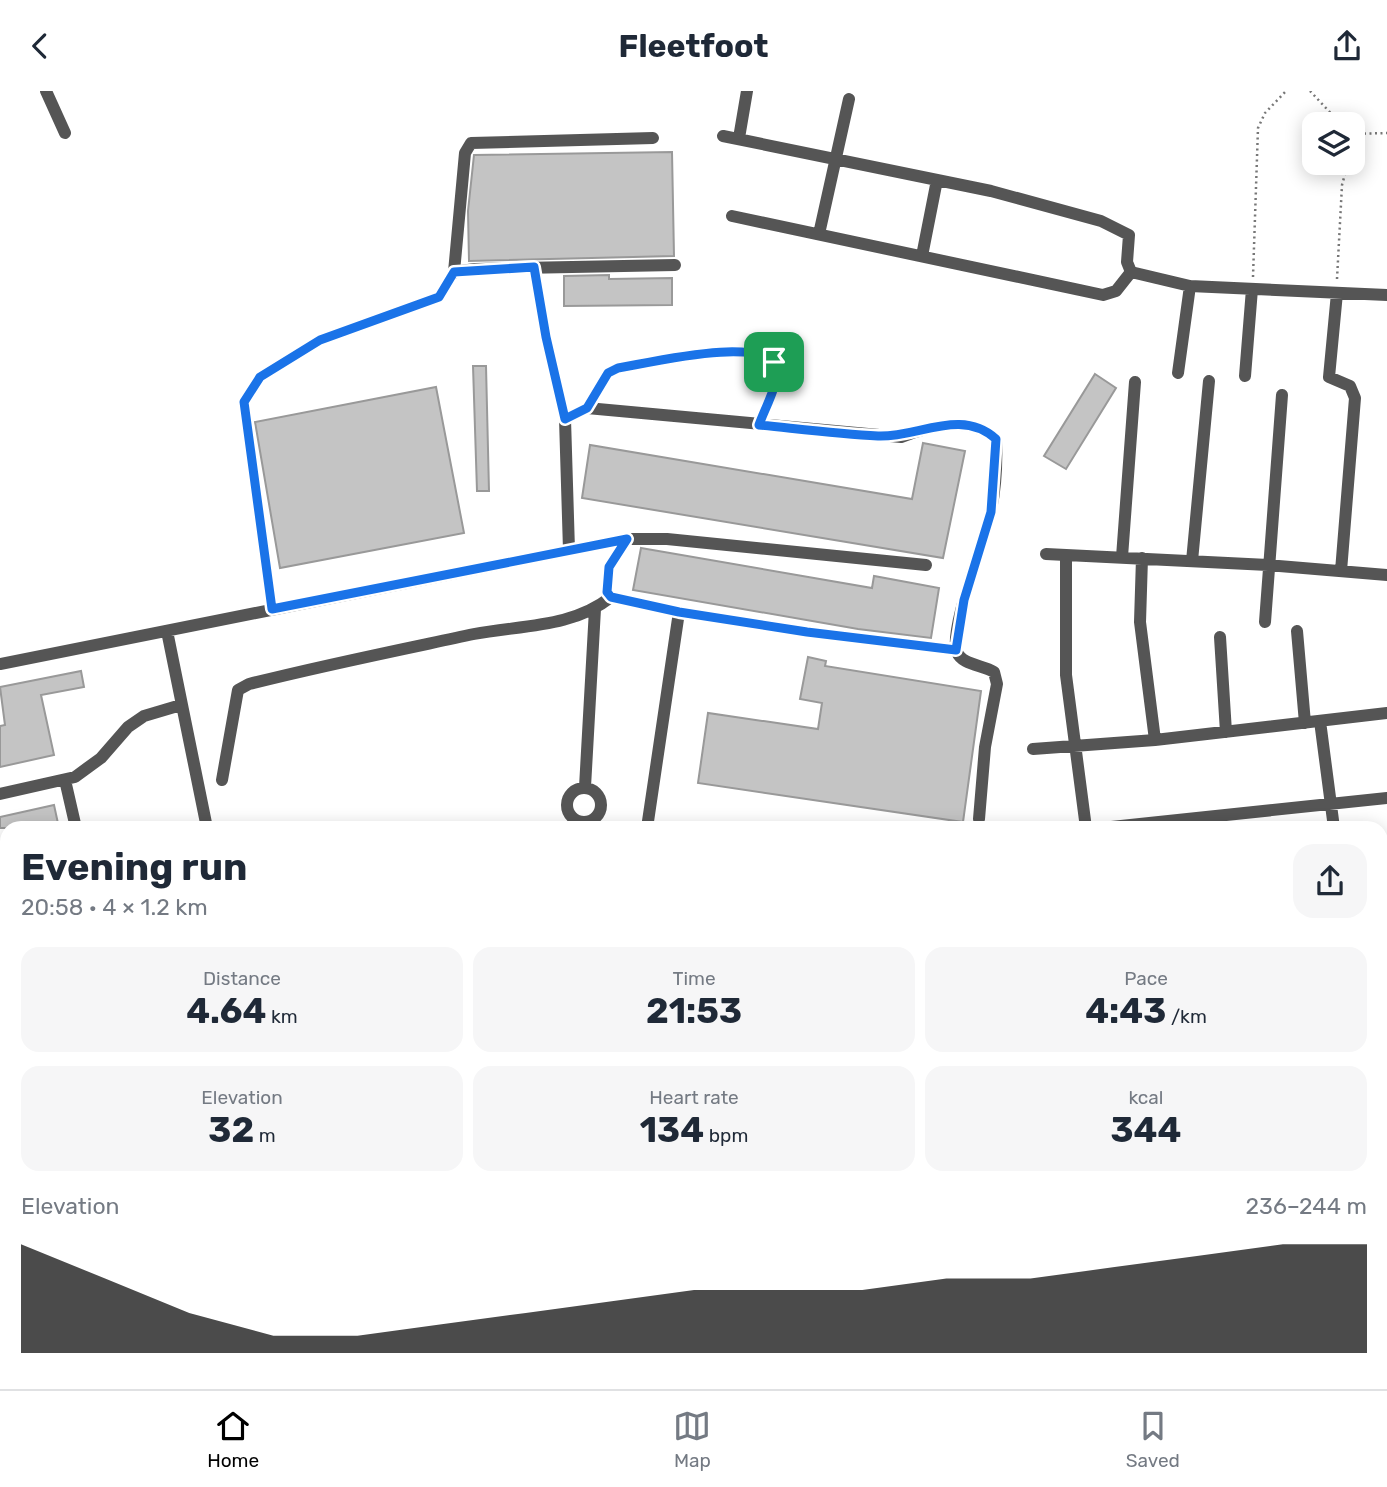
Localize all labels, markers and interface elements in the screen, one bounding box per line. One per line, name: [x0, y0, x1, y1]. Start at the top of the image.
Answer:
icon: back: [21, 27, 59, 65]
text: Fleetfoot: [619, 27, 768, 65]
icon: share: [1328, 27, 1366, 65]
map controls: [1302, 112, 1365, 175]
button: layers: [1302, 112, 1365, 175]
pin: [744, 332, 804, 392]
icon: arrive: [755, 343, 793, 381]
text: Evening run: [21, 844, 247, 890]
button: share: [1293, 844, 1367, 918]
text: 20:58 · 4 × 1.2 km: [21, 893, 208, 921]
text: Distance: [203, 967, 281, 990]
text: Time: [672, 967, 716, 990]
text: Pace: [1124, 967, 1168, 990]
text: 4.64: [186, 990, 266, 1032]
text: 21:53: [646, 990, 742, 1032]
text: 4:43: [1085, 990, 1166, 1032]
text: km: [266, 1005, 298, 1028]
text: /km: [1166, 1005, 1207, 1028]
text: Elevation: [201, 1086, 283, 1109]
text: Heart rate: [649, 1086, 739, 1109]
text: kcal: [1129, 1086, 1163, 1109]
text: 32: [208, 1109, 254, 1151]
text: 134: [640, 1109, 704, 1151]
text: 344: [1111, 1109, 1181, 1151]
text: m: [254, 1124, 276, 1147]
text: bpm: [704, 1124, 748, 1147]
text: Elevation: [21, 1192, 120, 1220]
text: 236–244 m: [1246, 1192, 1367, 1220]
tab: Home: [207, 1407, 259, 1472]
tab: Map: [673, 1407, 711, 1472]
tab: Saved: [1126, 1407, 1180, 1472]

